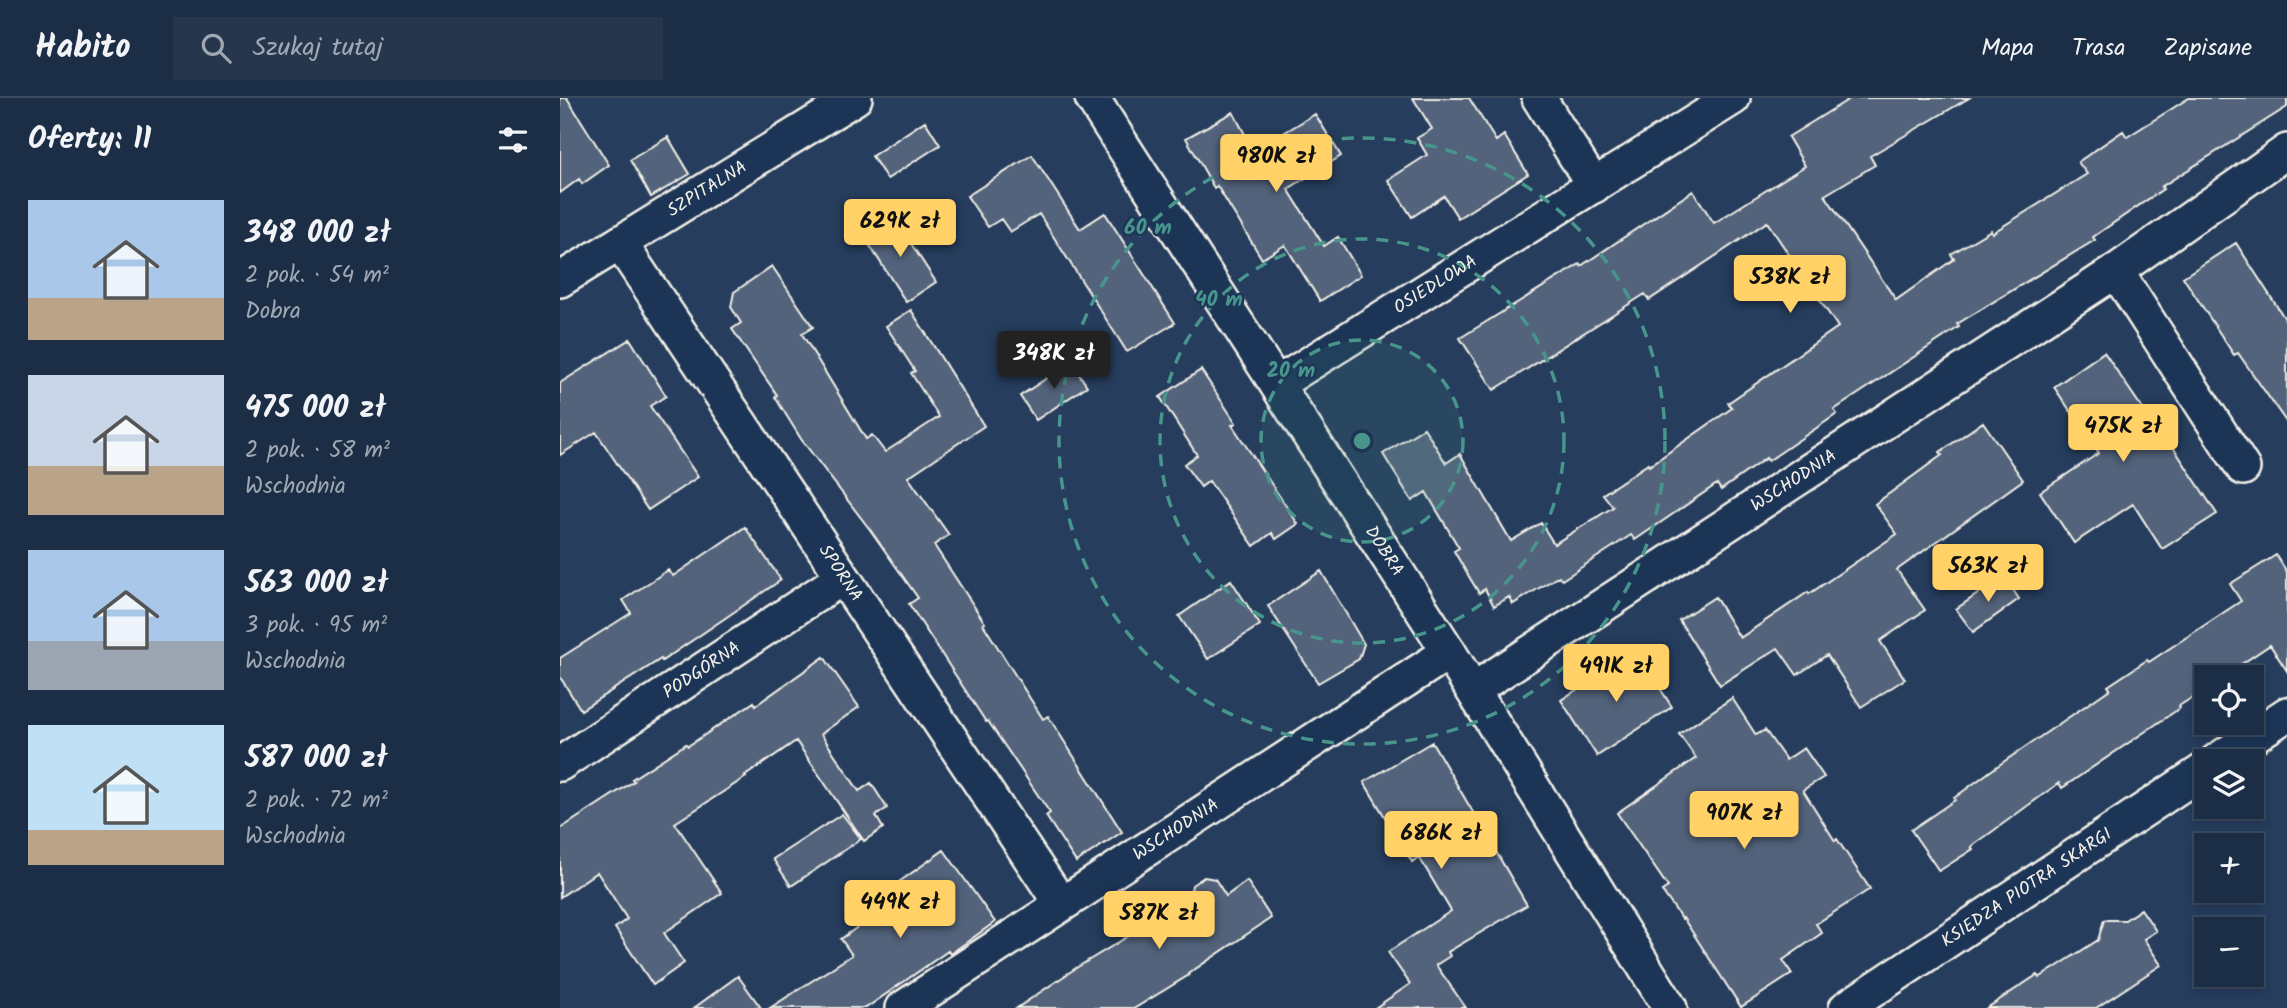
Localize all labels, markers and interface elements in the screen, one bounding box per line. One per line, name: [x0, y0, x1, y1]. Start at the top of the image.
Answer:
search box: [173, 17, 663, 80]
text: Habito: [35, 22, 131, 75]
text: Szukaj tutaj: [253, 27, 383, 69]
icon: search: [197, 29, 235, 67]
text: Mapa: [1981, 29, 2034, 68]
text: Trasa: [2072, 29, 2126, 68]
text: Zapisane: [2164, 29, 2252, 68]
text: Oferty: 11: [28, 116, 151, 164]
icon: filters: [494, 121, 532, 159]
pin: 980K zł: [1211, 134, 1341, 194]
text: 980K zł: [1236, 139, 1316, 175]
street label: SZPITALNA: [661, 153, 753, 225]
pin: 629K zł: [835, 200, 965, 259]
text: 629K zł: [860, 204, 940, 240]
text: 348 000 zł: [245, 210, 391, 258]
text: 60 m: [1124, 212, 1172, 245]
icon: home: [84, 228, 168, 312]
street label: OSIEDLOWA: [1388, 247, 1483, 322]
pin: 538K zł: [1725, 256, 1855, 315]
text: 2 pok. · 54 m²: [245, 258, 389, 294]
text: 538K zł: [1750, 260, 1830, 296]
text: 40 m: [1195, 284, 1243, 317]
text: Dobra: [245, 294, 301, 330]
pin: 348K zł: [989, 331, 1119, 391]
text: 348K zł: [1013, 336, 1095, 372]
text: 20 m: [1267, 355, 1315, 388]
text: 475 000 zł: [245, 385, 386, 433]
icon: home: [84, 403, 168, 487]
pin: 475K zł: [2058, 404, 2188, 464]
text: 475K zł: [2084, 409, 2162, 445]
centre of rings: [1350, 429, 1374, 453]
text: 2 pok. · 58 m²: [245, 433, 390, 469]
street label: WSCHODNIA: [1745, 442, 1843, 520]
text: Wschodnia: [245, 469, 346, 505]
street label: DOBRA: [1357, 520, 1411, 582]
street label: SPORNA: [810, 539, 870, 608]
pin: 563K zł: [1923, 545, 2053, 604]
text: 563K zł: [1948, 549, 2028, 585]
text: 563 000 zł: [245, 560, 388, 608]
icon: home: [84, 578, 168, 662]
text: 3 pok. · 95 m²: [245, 608, 387, 644]
street label: PODGÓRNA: [657, 634, 747, 707]
text: Wschodnia: [245, 644, 346, 680]
pin: 491K zł: [1551, 644, 1681, 704]
text: 491K zł: [1579, 649, 1653, 685]
map controls: [2194, 665, 2264, 987]
button: locate: [2194, 665, 2264, 735]
text: 587 000 zł: [245, 735, 387, 783]
button: layers: [2194, 749, 2264, 819]
icon: home: [84, 753, 168, 837]
text: 2 pok. · 72 m²: [245, 783, 388, 819]
street label: WSCHODNIA: [1127, 791, 1225, 869]
pin: 907K zł: [1679, 792, 1809, 851]
text: 907K zł: [1706, 796, 1782, 832]
pin: 686K zł: [1376, 812, 1506, 871]
text: 686K zł: [1400, 816, 1482, 852]
text: Wschodnia: [245, 819, 346, 855]
street label: KSIĘDZA PIOTRA SKARGI: [1935, 820, 2118, 955]
button: +: [2194, 833, 2264, 903]
pin: 449K zł: [835, 880, 965, 940]
text: 449K zł: [860, 885, 940, 921]
pin: 587K zł: [1094, 892, 1224, 951]
text: 587K zł: [1120, 896, 1198, 932]
button: −: [2194, 917, 2264, 987]

